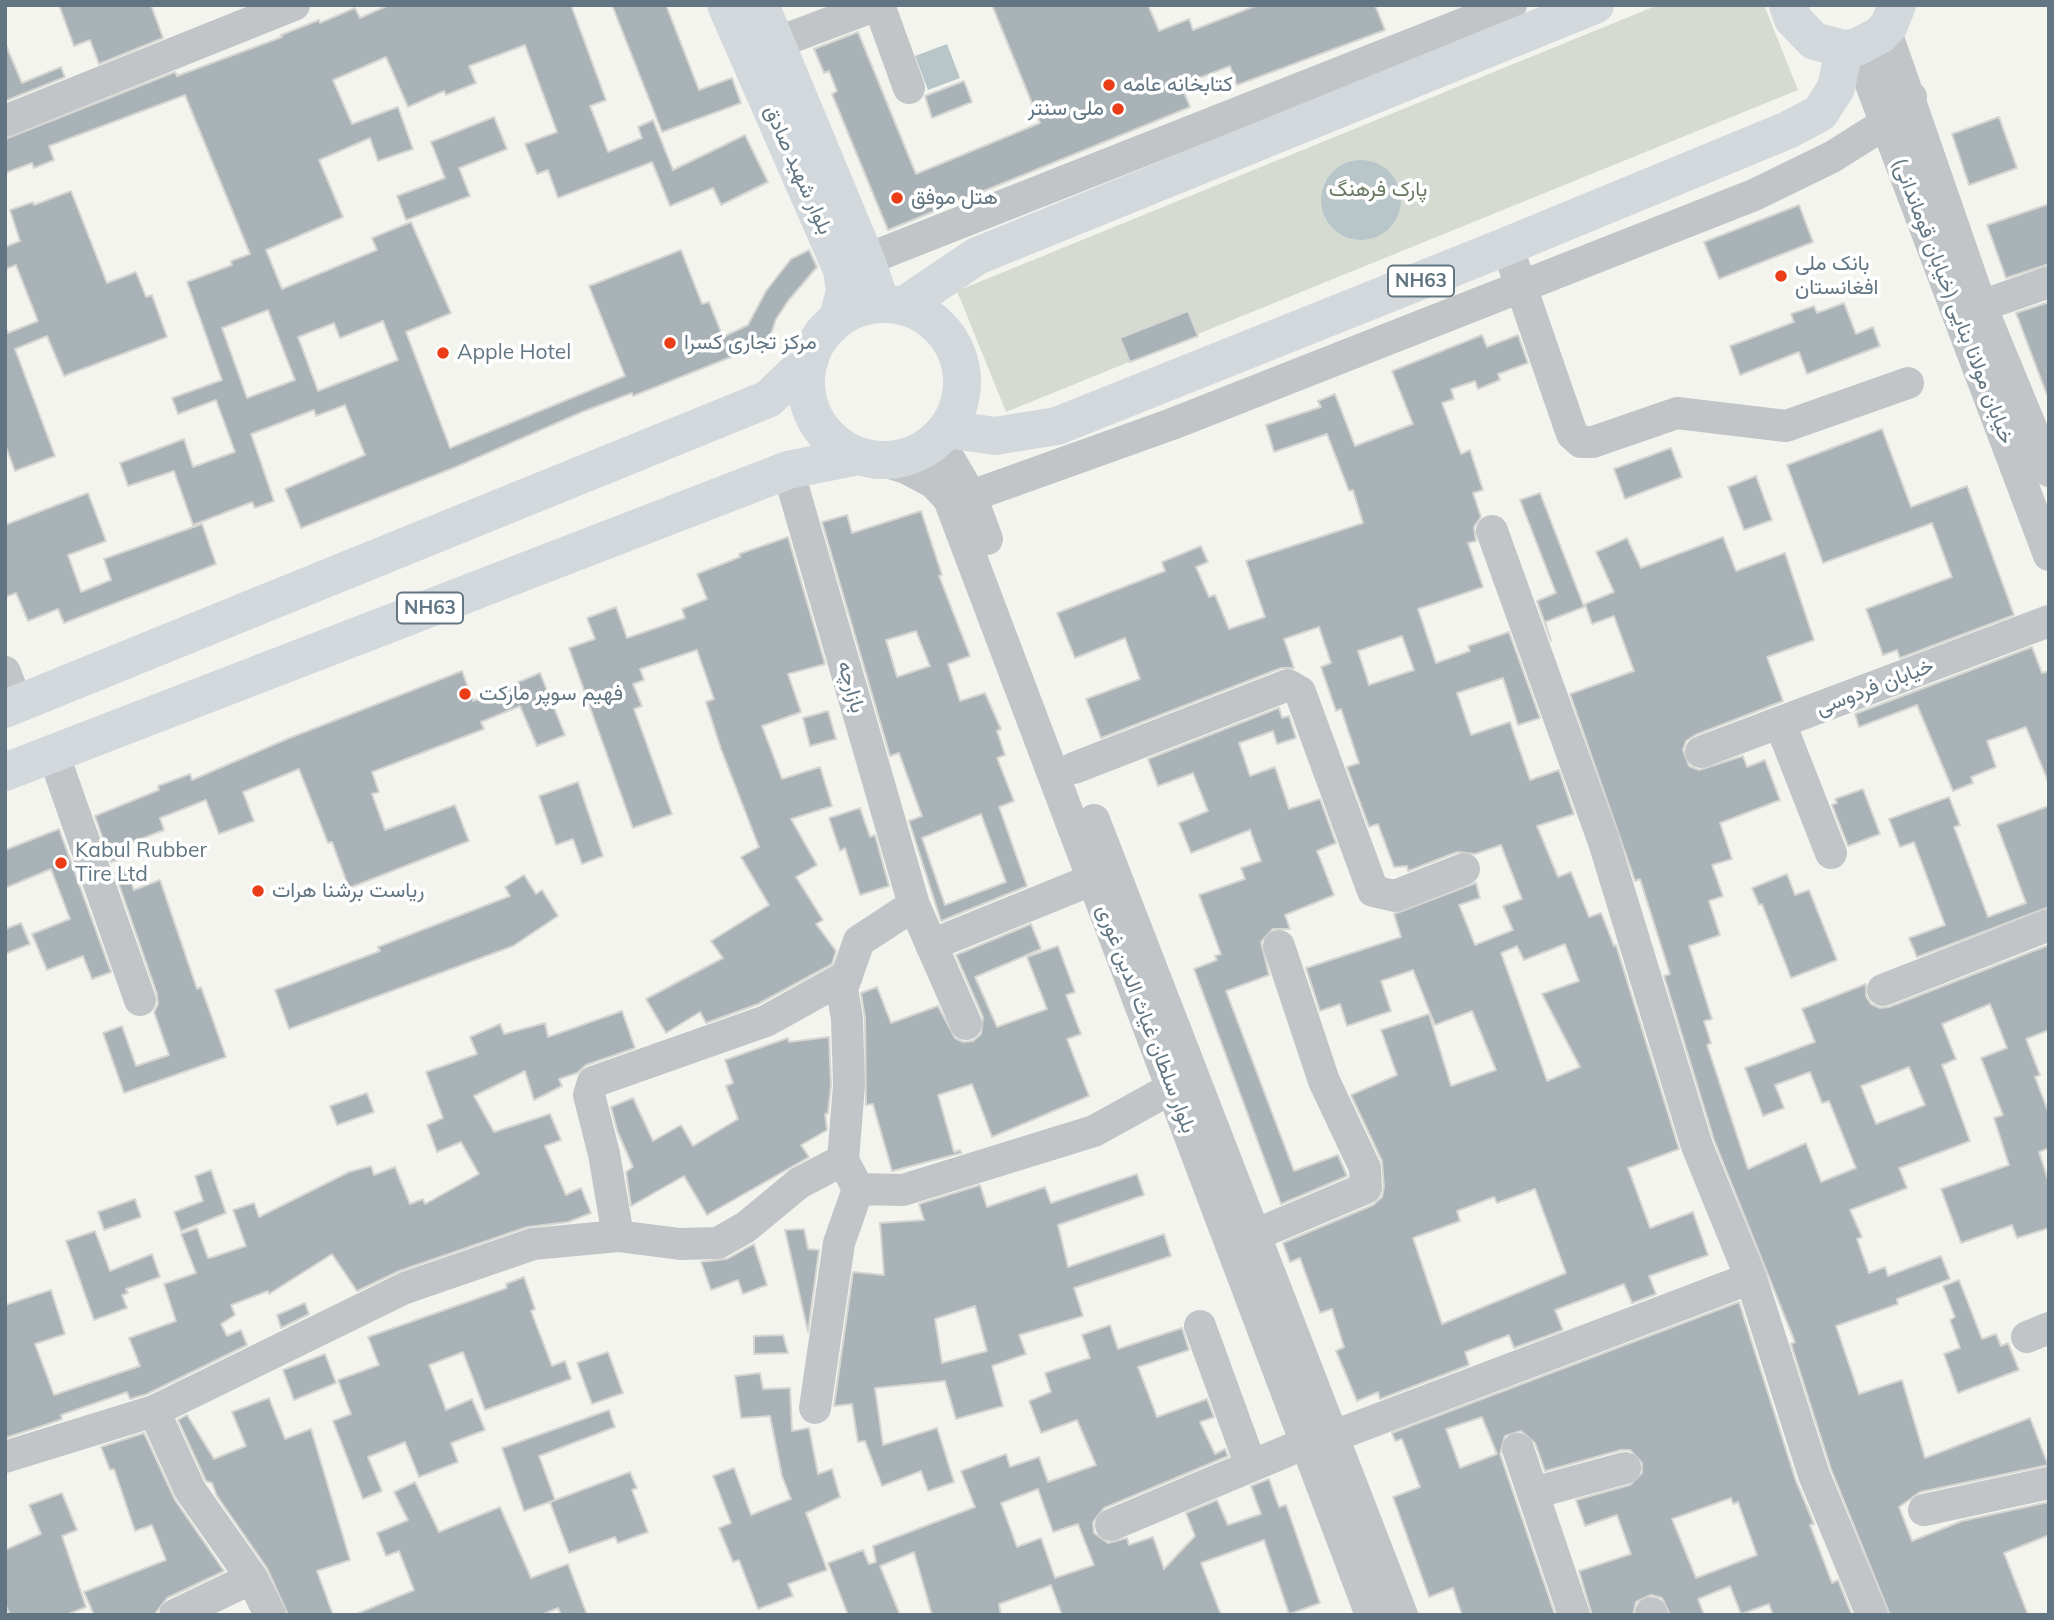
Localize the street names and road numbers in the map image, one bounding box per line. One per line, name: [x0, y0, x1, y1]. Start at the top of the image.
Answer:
street label: بلوار شهید صادق: [758, 102, 838, 238]
street label: خیابان مولانا بنایی (خیابان قوماندانی): [1887, 154, 2019, 448]
road number: NH63: [1388, 266, 1454, 296]
road number: NH63: [397, 593, 463, 624]
street label: خیابان فردوسی: [1813, 653, 1937, 721]
street label: بازارچه: [832, 658, 870, 716]
street label: بلوار سلطان غیاث الدین غوری: [1091, 901, 1201, 1137]

